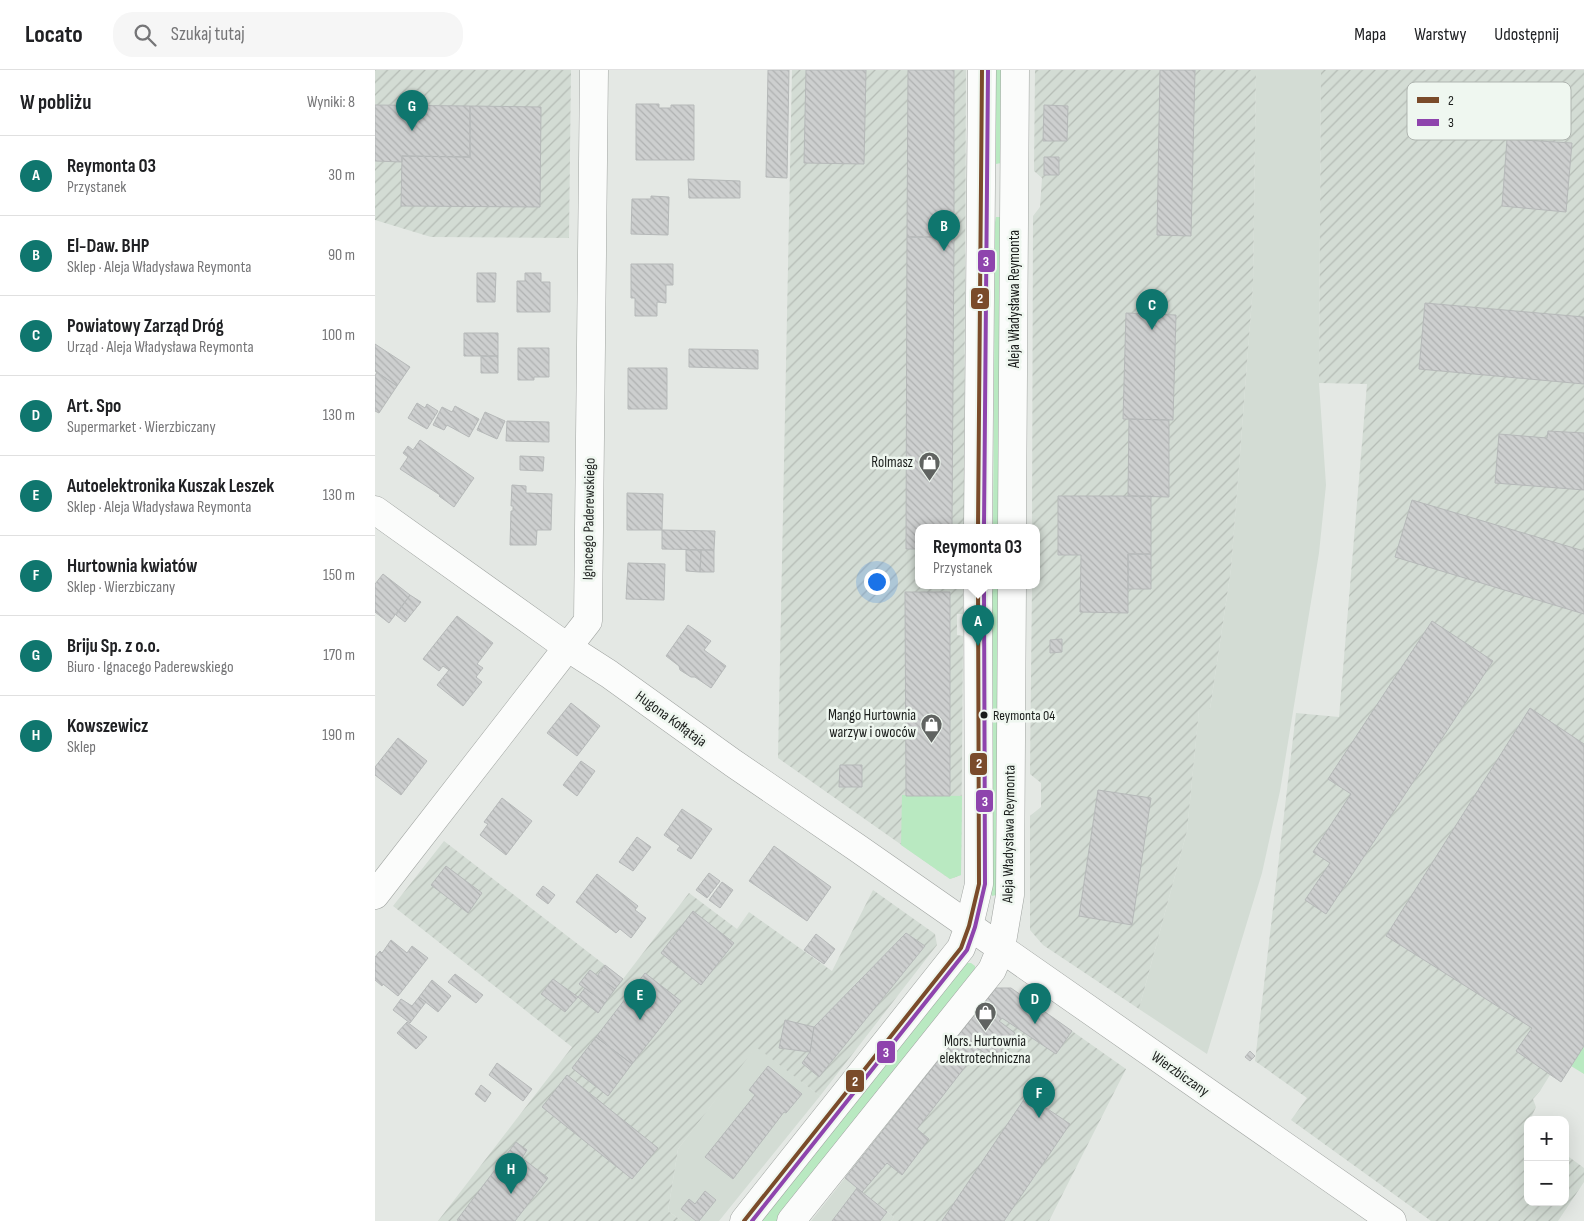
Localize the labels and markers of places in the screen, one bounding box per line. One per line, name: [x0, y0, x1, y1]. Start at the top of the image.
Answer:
pin: G: [396, 90, 428, 131]
pin: B: [928, 210, 960, 251]
pin: C: [1136, 289, 1168, 330]
shop icon: Rolmasz: [917, 450, 941, 481]
place label: Rolmasz: [871, 453, 914, 472]
pin: A: [962, 605, 994, 646]
place label: Mango Hurtownia warzyw i owoców: [828, 706, 917, 742]
place label: Reymonta 04: [993, 707, 1055, 724]
marker: Reymonta 04: [979, 710, 989, 720]
shop icon: Mango Hurtownia warzyw i owoców: [920, 712, 944, 743]
pin: E: [624, 979, 656, 1020]
pin: D: [1019, 983, 1051, 1024]
shop icon: Mors. Hurtownia elektrotechniczna: [973, 1001, 997, 1032]
place label: Mors. Hurtownia elektrotechniczna: [939, 1032, 1031, 1068]
pin: F: [1023, 1077, 1055, 1118]
pin: H: [495, 1153, 527, 1194]

